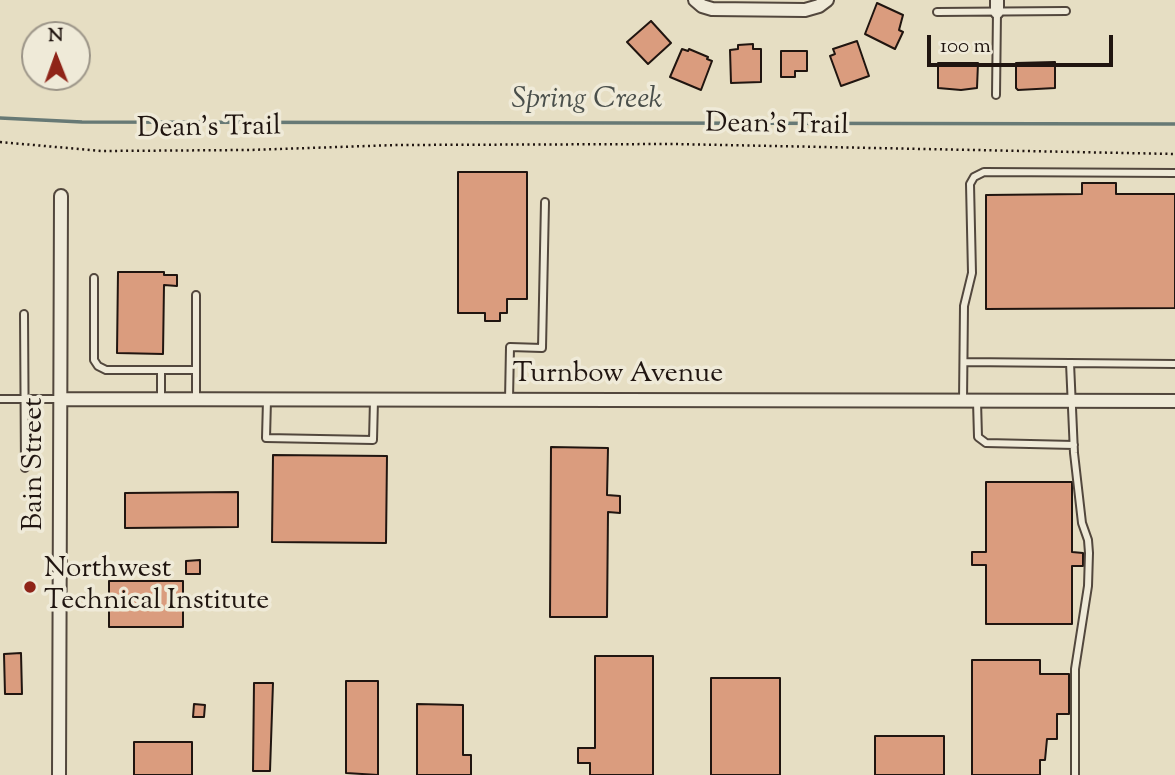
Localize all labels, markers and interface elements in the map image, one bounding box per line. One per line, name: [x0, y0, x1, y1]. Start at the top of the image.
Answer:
north arrow: [21, 21, 91, 91]
scale bar: [930, 21, 1116, 65]
text: N: [48, 23, 63, 50]
text: 100 m: [940, 32, 991, 62]
water label: Spring Creek: [512, 84, 662, 120]
street label: Dean's Trail: [705, 109, 849, 145]
street label: Dean's Trail: [137, 112, 281, 148]
street label: Turnbow Avenue: [513, 359, 723, 393]
street label: Bain Street: [19, 397, 53, 531]
place label: Northwest Technical Institute: [44, 554, 269, 620]
marker: Northwest Technical Institute: [22, 579, 38, 595]

